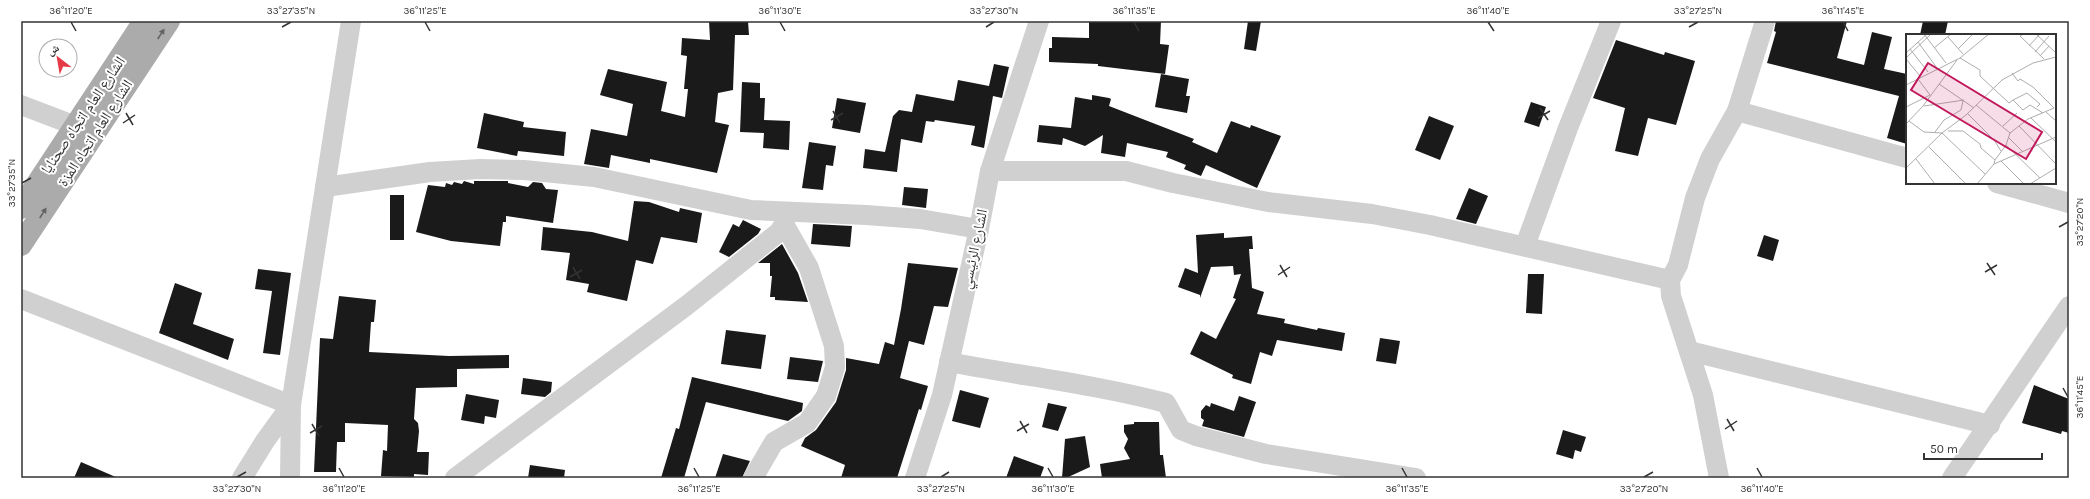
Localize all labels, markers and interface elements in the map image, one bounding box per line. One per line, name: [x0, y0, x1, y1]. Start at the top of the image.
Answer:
text: 36°11'20"E: [49, 5, 93, 17]
text: 33°27'35"N: [267, 5, 315, 17]
text: 36°11'25"E: [403, 5, 447, 17]
text: 36°11'30"E: [758, 5, 802, 17]
text: 33°27'30"N: [970, 5, 1018, 17]
text: 36°11'35"E: [1112, 5, 1156, 17]
text: 36°11'40"E: [1466, 5, 1510, 17]
text: 33°27'25"N: [1674, 5, 1722, 17]
text: 36°11'45"E: [1822, 5, 1864, 17]
one-way arrow: [157, 29, 164, 40]
inset map: [1906, 34, 2056, 184]
north arrow: [38, 38, 78, 78]
text: ش: [45, 41, 62, 59]
street label: الشارع العام اتجاه صحنايا: [37, 53, 130, 178]
street label: الشارع العام اتجاه المزة: [54, 76, 137, 190]
text: 33°27'35"N: [6, 159, 18, 207]
text: 33°27'20"N: [2074, 198, 2086, 246]
one-way arrow: [39, 207, 46, 219]
street label: الشارع الرئيسي: [957, 207, 994, 291]
text: 36°11'45"E: [2074, 376, 2086, 418]
scale bar: [1924, 435, 2042, 461]
text: 50 m: [1930, 442, 1958, 456]
text: 33°27'30"N: [213, 483, 261, 495]
text: 36°11'20"E: [322, 483, 366, 495]
text: 36°11'25"E: [677, 483, 721, 495]
text: 33°27'25"N: [917, 483, 965, 495]
text: 36°11'30"E: [1031, 483, 1075, 495]
text: 36°11'35"E: [1385, 483, 1429, 495]
text: 33°27'20"N: [1620, 483, 1668, 495]
text: 36°11'40"E: [1740, 483, 1784, 495]

